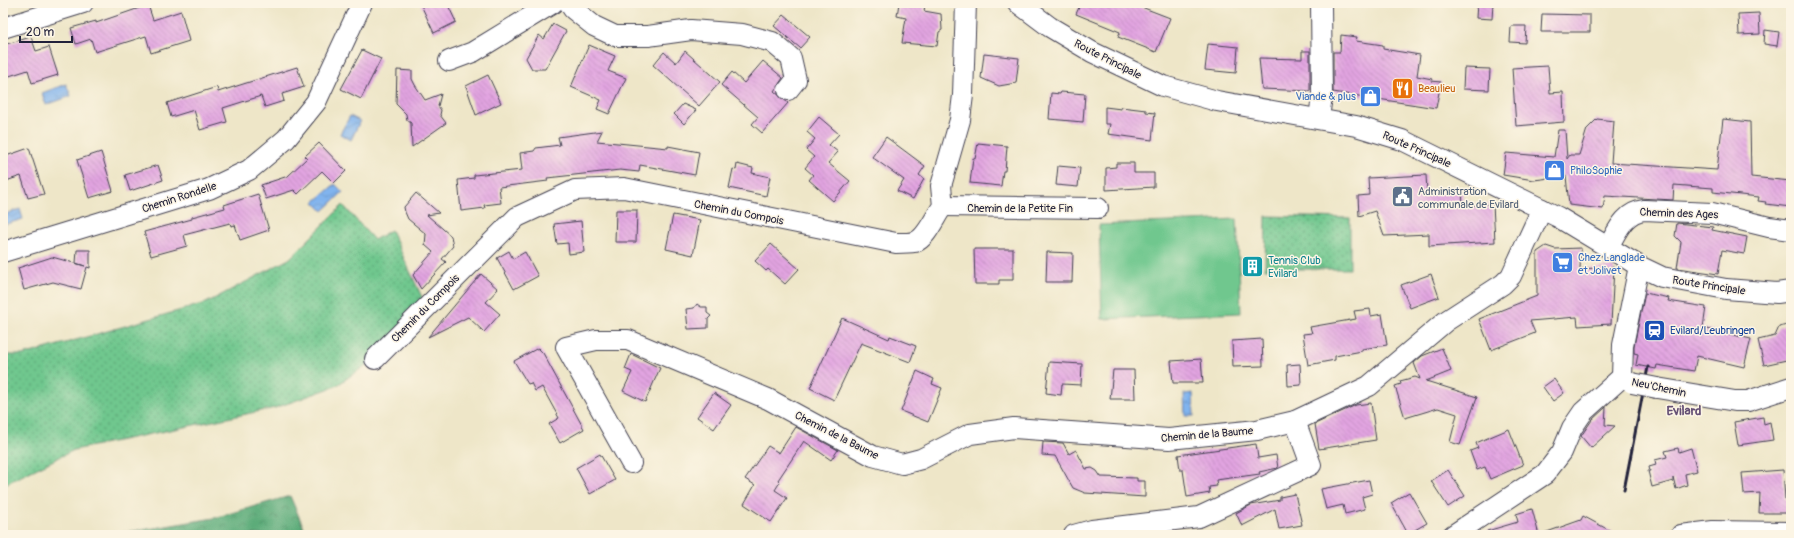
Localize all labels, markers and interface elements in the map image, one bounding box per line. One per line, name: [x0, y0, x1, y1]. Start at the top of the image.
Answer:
scale bar: [20, 18, 72, 44]
text: 20 m: [26, 25, 55, 40]
street label: Route Principale: [1072, 37, 1144, 82]
restaurant icon: Beaulieu: [1389, 75, 1415, 101]
place label: Beaulieu: [1418, 82, 1456, 95]
shop icon: Viande & plus: [1358, 83, 1384, 109]
place label: Viande & plus: [1296, 90, 1356, 103]
street label: Route Principale: [1380, 129, 1454, 171]
shop icon: PhiloSophie: [1542, 157, 1568, 183]
place label: PhiloSophie: [1570, 164, 1623, 177]
street label: Chemin Rondelle: [140, 179, 219, 216]
public building icon: Administration communale de Evilard: [1390, 184, 1416, 210]
place label: Administration communale de Evilard: [1418, 185, 1519, 211]
street label: Chemin du Compois: [693, 197, 785, 228]
street label: Chemin de la Petite Fin: [967, 202, 1073, 215]
street label: Chemin des Ages: [1639, 206, 1719, 221]
supermarket icon: Chez Langlade et Jolivet: [1550, 250, 1576, 276]
place label: Chez Langlade et Jolivet: [1578, 251, 1645, 277]
building icon: Tennis Club Evilard: [1239, 253, 1265, 279]
place label: Tennis Club Evilard: [1268, 254, 1321, 280]
street label: Chemin du Compois: [389, 272, 462, 345]
street label: Route Principale: [1671, 273, 1747, 298]
station icon: Evilard/Leubringen: [1642, 317, 1668, 343]
place label: Evilard/Leubringen: [1670, 324, 1755, 337]
street label: Neu'Chemin: [1630, 375, 1687, 400]
district label: Evilard: [1667, 403, 1701, 419]
street label: Chemin de la Baume: [793, 409, 881, 462]
street label: Chemin de la Baume: [1160, 424, 1254, 445]

